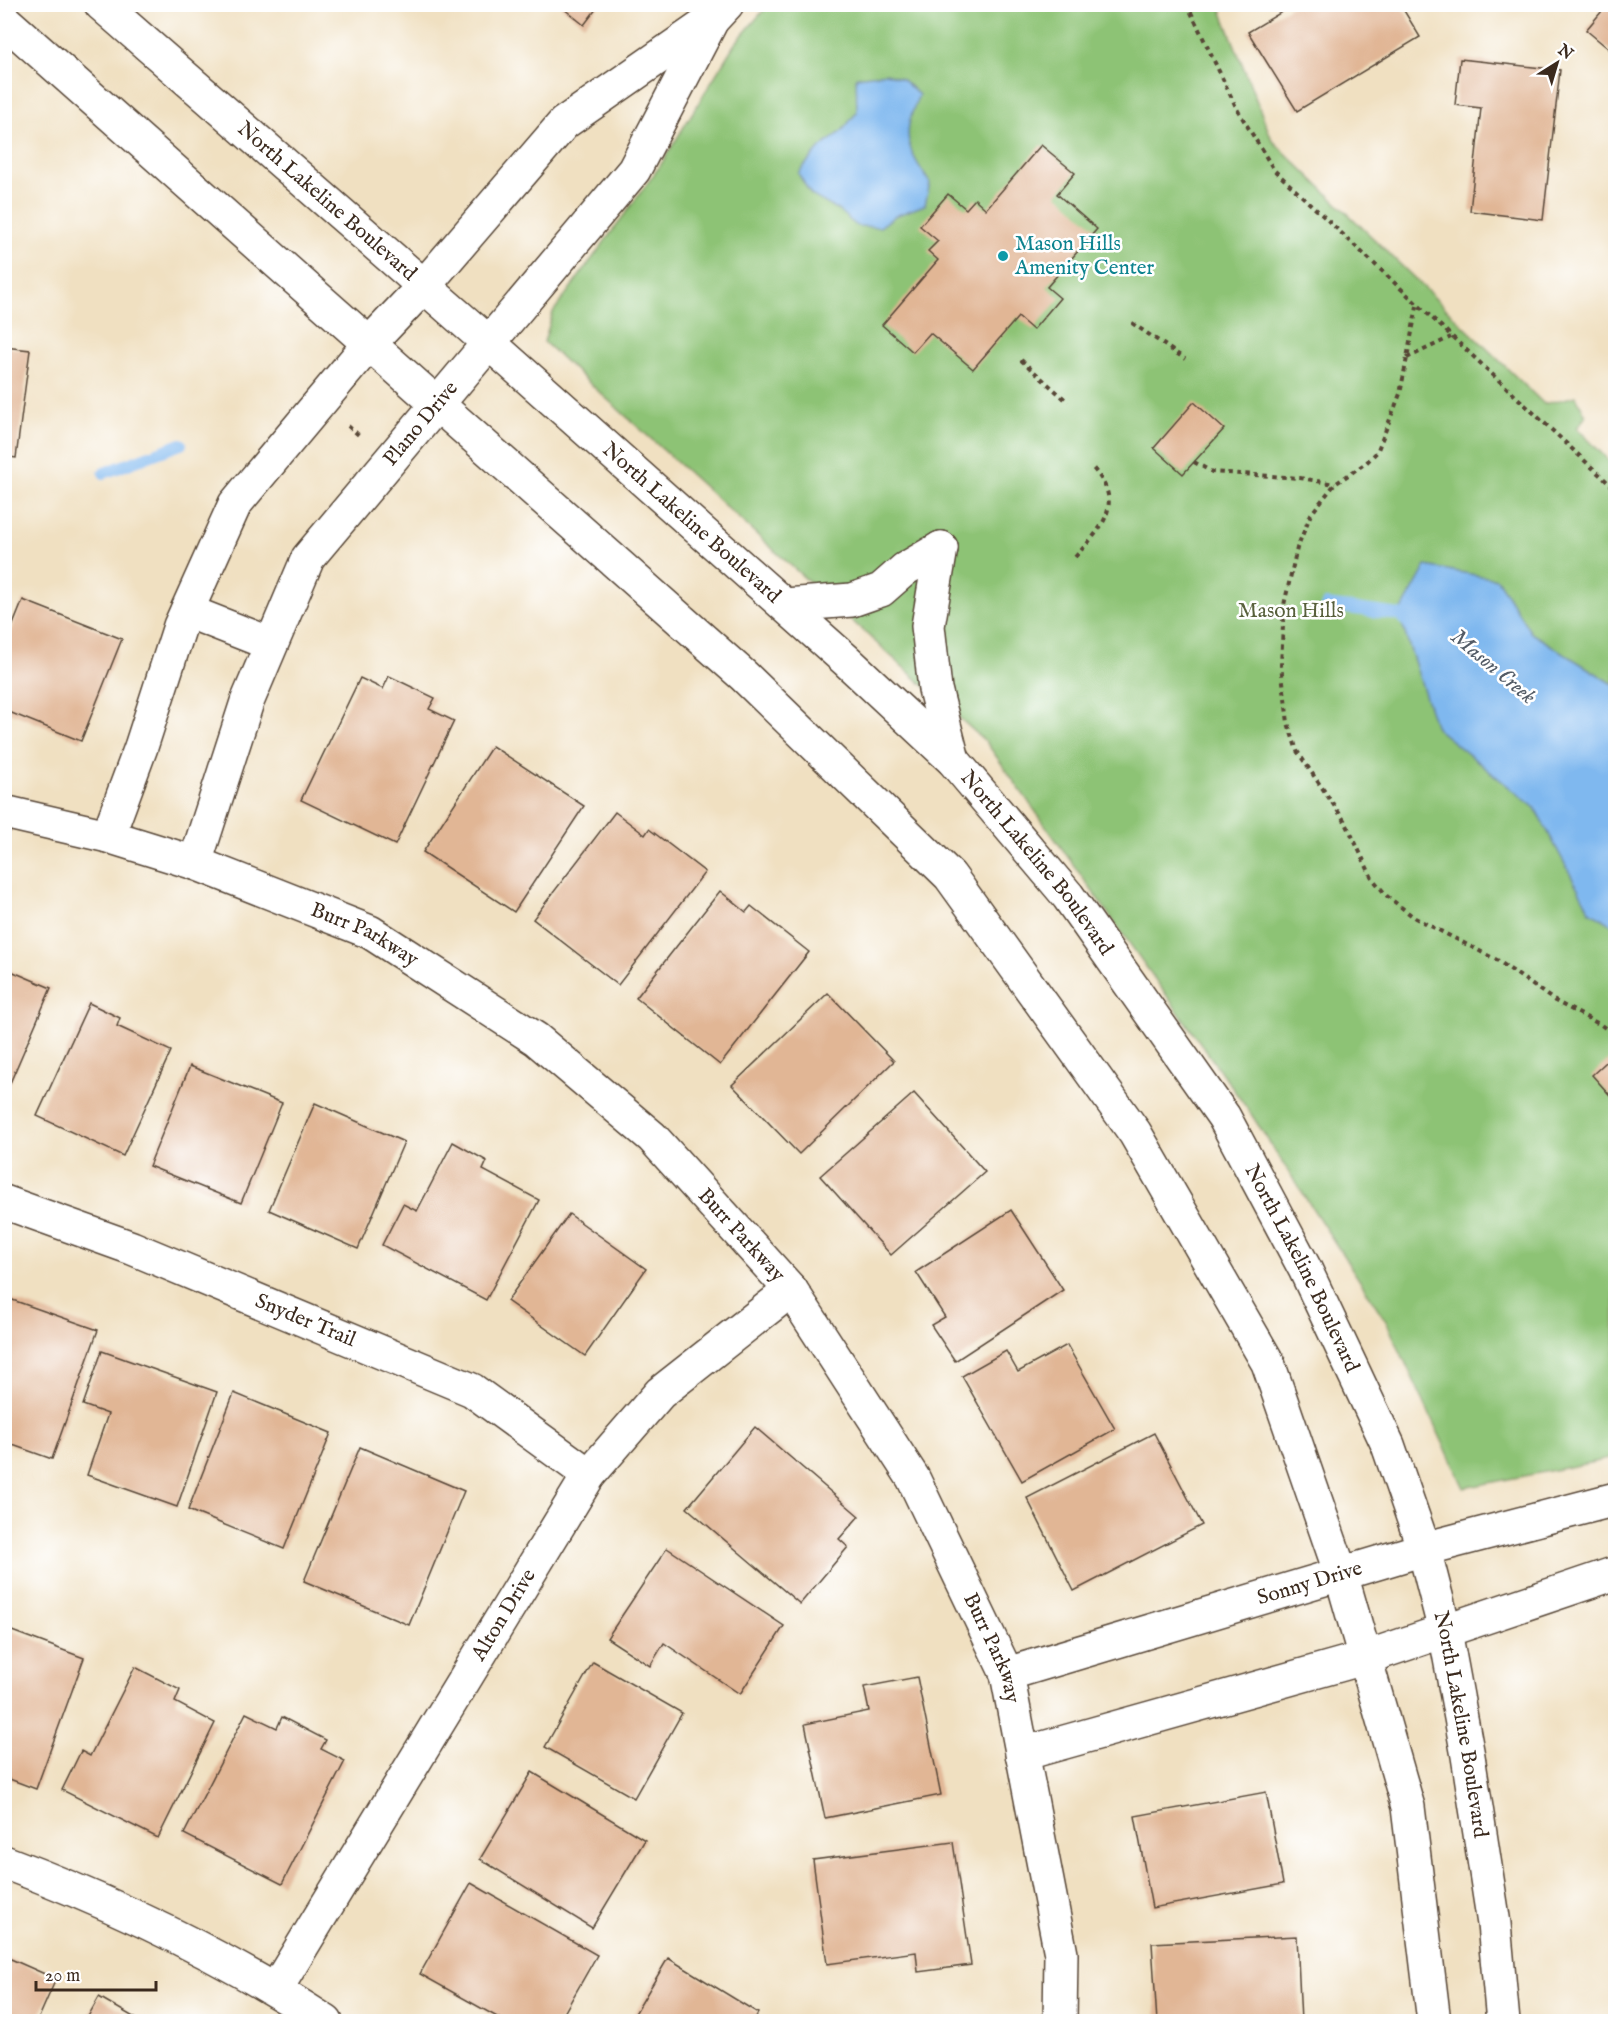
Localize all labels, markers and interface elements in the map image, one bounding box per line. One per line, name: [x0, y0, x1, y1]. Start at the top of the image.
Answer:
north arrow: [1527, 33, 1587, 93]
text: N: [1552, 40, 1576, 65]
street label: North Lakeline Boulevard: [232, 116, 423, 288]
place label: Mason Hills Amenity Center: [1014, 231, 1154, 282]
marker: Mason Hills Amenity Center: [996, 249, 1010, 263]
street label: Plano Drive: [377, 375, 465, 472]
street label: North Lakeline Boulevard: [597, 436, 787, 610]
park label: Mason Hills: [1238, 598, 1344, 625]
water label: Mason Creek: [1445, 623, 1541, 711]
street label: North Lakeline Boulevard: [954, 765, 1120, 961]
street label: Burr Parkway: [307, 896, 424, 973]
street label: North Lakeline Boulevard: [1238, 1160, 1366, 1378]
street label: Burr Parkway: [692, 1183, 791, 1288]
street label: Snyder Trail: [251, 1287, 360, 1354]
street label: Sonny Drive: [1254, 1555, 1366, 1612]
street label: Alton Drive: [465, 1564, 542, 1667]
street label: Burr Parkway: [957, 1589, 1026, 1706]
street label: North Lakeline Boulevard: [1427, 1608, 1494, 1840]
scale bar: [36, 1954, 156, 1992]
text: 20 m: [45, 1965, 80, 1988]

